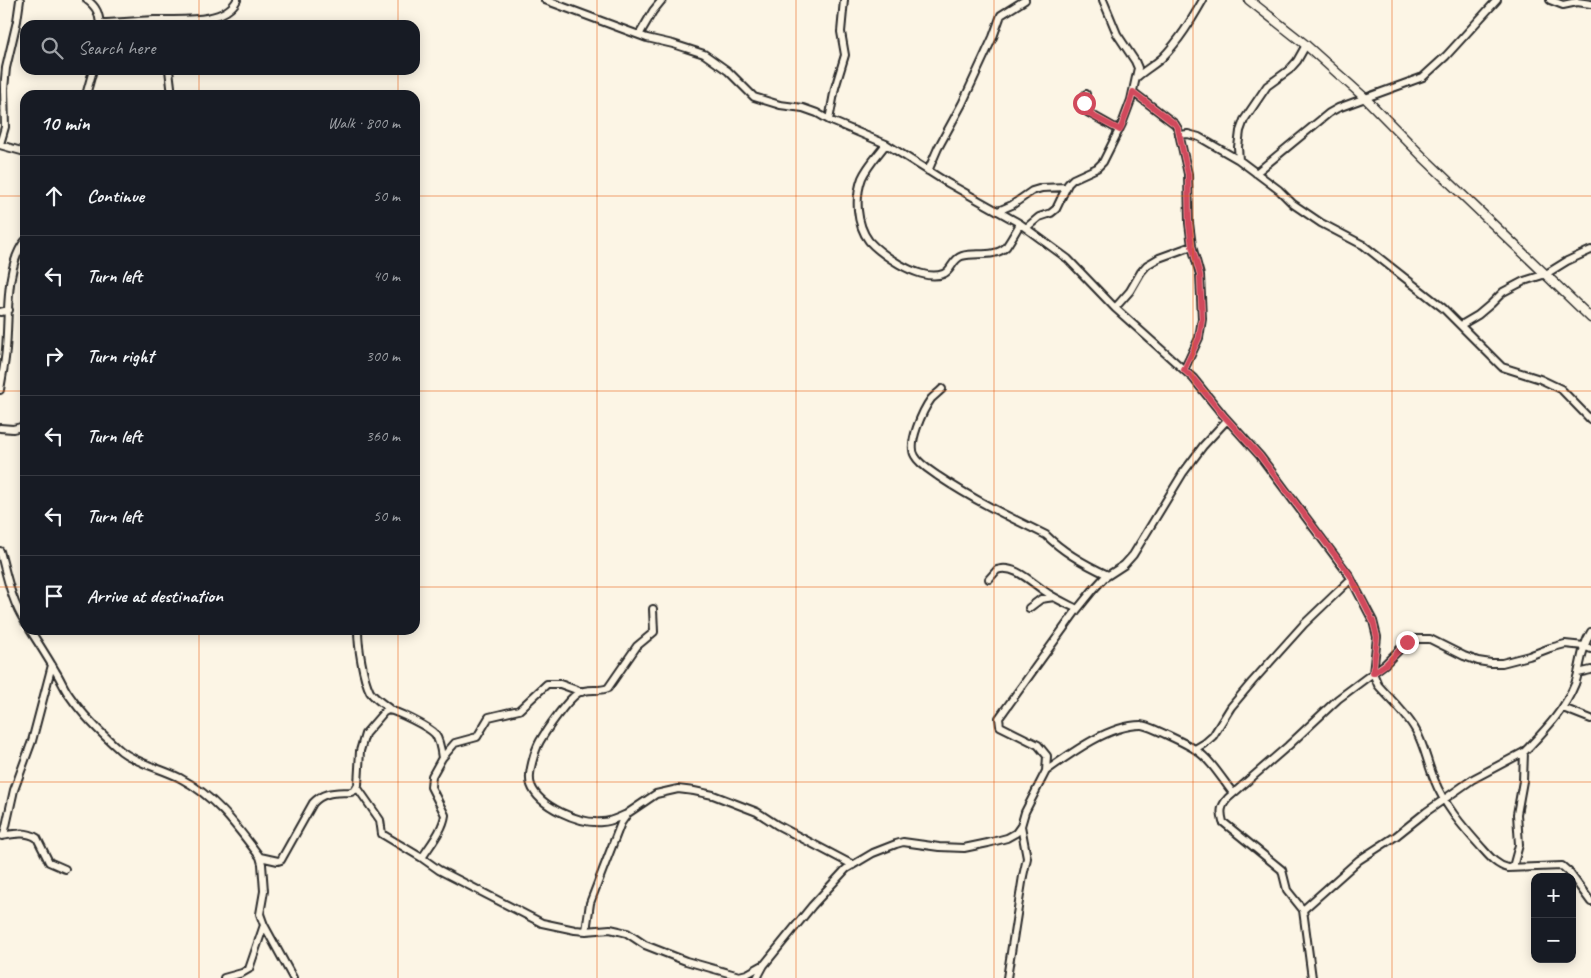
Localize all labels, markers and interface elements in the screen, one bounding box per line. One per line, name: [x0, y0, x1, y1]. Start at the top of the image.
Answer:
search box: [20, 20, 420, 75]
icon: search: [38, 34, 66, 62]
text: Search here: [78, 36, 155, 60]
route start: [1073, 92, 1096, 115]
text: 10 min: [40, 110, 90, 136]
text: Walk · 800 m: [328, 113, 400, 133]
icon: ahead: [40, 182, 68, 210]
text: Continue: [87, 184, 144, 208]
text: 50 m: [373, 186, 400, 206]
icon: left: [40, 262, 68, 290]
text: Turn left: [87, 264, 142, 288]
text: 40 m: [373, 266, 400, 286]
icon: right: [40, 342, 68, 370]
text: Turn right: [87, 344, 154, 368]
text: 300 m: [366, 346, 400, 366]
icon: left: [40, 422, 68, 450]
text: Turn left: [87, 424, 142, 448]
text: 360 m: [366, 426, 400, 446]
icon: left: [40, 502, 68, 530]
text: Turn left: [87, 504, 142, 528]
text: 50 m: [373, 506, 400, 526]
icon: arrive: [40, 582, 68, 610]
text: Arrive at destination: [87, 584, 223, 608]
route end: [1396, 631, 1419, 654]
map controls: [1531, 873, 1576, 963]
button: +: [1531, 873, 1576, 918]
button: −: [1531, 918, 1576, 963]

